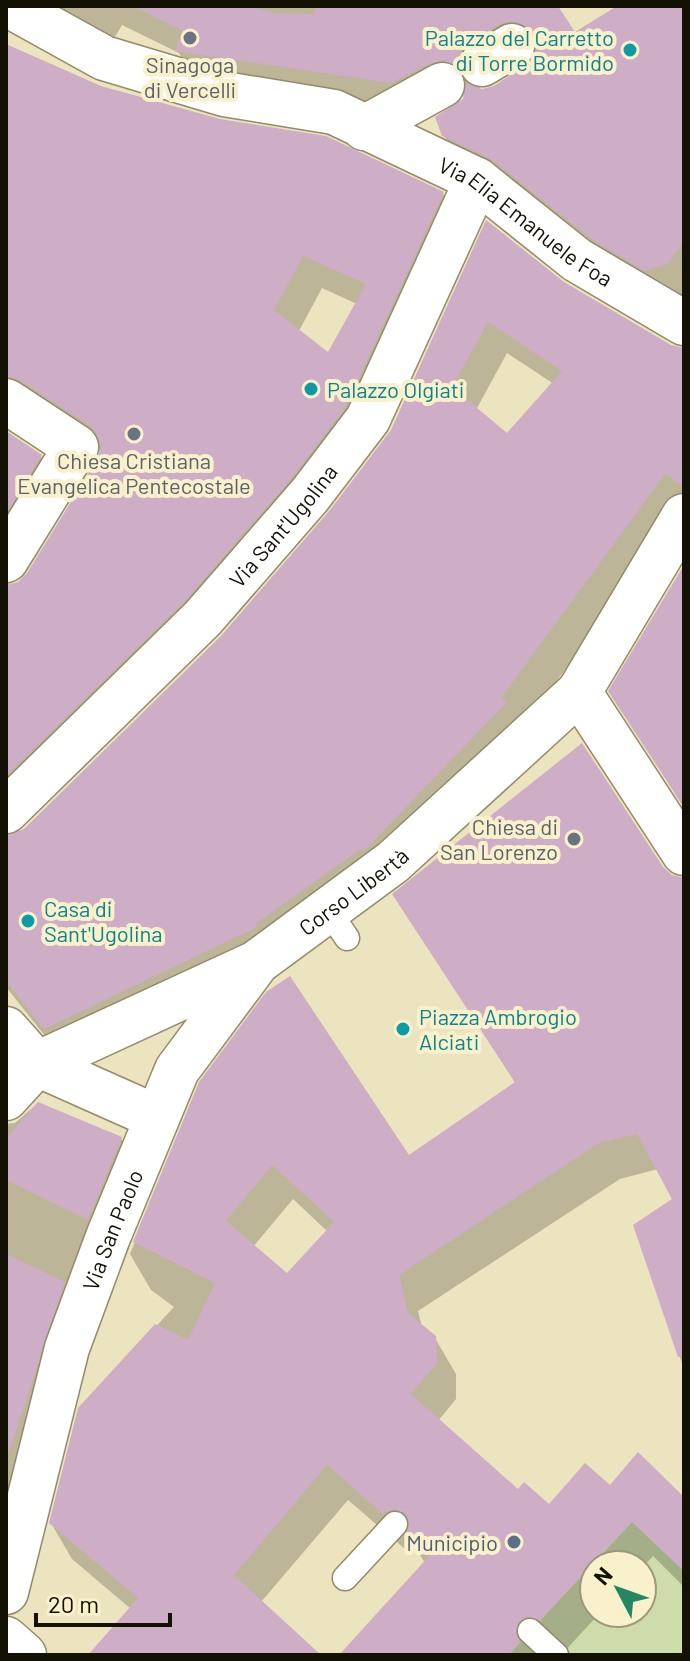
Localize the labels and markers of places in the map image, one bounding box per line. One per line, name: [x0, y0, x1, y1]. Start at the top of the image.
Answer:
place label: Palazzo del Carretto di Torre Bormido: [425, 24, 614, 75]
marker: Sinagoga di Vercelli: [181, 29, 199, 47]
marker: Palazzo del Carretto di Torre Bormido: [621, 41, 639, 59]
place label: Sinagoga di Vercelli: [144, 51, 236, 102]
place label: Palazzo Olgiati: [327, 376, 464, 402]
marker: Palazzo Olgiati: [302, 380, 320, 398]
marker: Chiesa Cristiana Evangelica Pentecostale: [125, 425, 143, 443]
place label: Chiesa Cristiana Evangelica Pentecostale: [17, 447, 251, 498]
place label: Chiesa di San Lorenzo: [440, 813, 558, 864]
marker: Chiesa di San Lorenzo: [565, 830, 583, 848]
place label: Casa di Sant'Ugolina: [44, 895, 163, 946]
marker: Casa di Sant'Ugolina: [19, 912, 37, 930]
place label: Piazza Ambrogio Alciati: [419, 1003, 577, 1054]
marker: Piazza Ambrogio Alciati: [394, 1020, 412, 1038]
place label: Municipio: [406, 1529, 498, 1555]
marker: Municipio: [505, 1533, 523, 1551]

